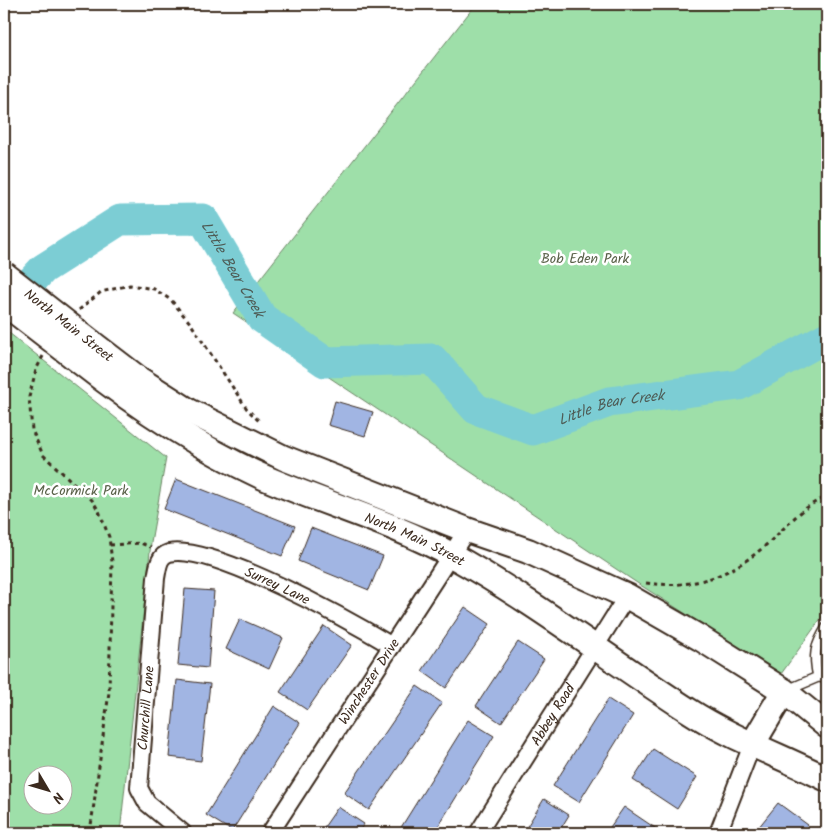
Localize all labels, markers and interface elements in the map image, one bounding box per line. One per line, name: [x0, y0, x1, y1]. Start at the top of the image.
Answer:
water label: Little Bear Creek: [194, 217, 271, 324]
park label: Bob Eden Park: [541, 248, 629, 270]
street label: North Main Street: [19, 284, 118, 368]
water label: Little Bear Creek: [555, 384, 667, 433]
park label: McCormick Park: [34, 480, 129, 502]
street label: North Main Street: [361, 507, 469, 573]
street label: Surrey Lane: [241, 562, 314, 611]
street label: Winchester Drive: [333, 634, 406, 729]
street label: Churchill Lane: [132, 664, 161, 751]
street label: Abbey Road: [525, 679, 582, 750]
north arrow: [22, 764, 72, 814]
text: N: [46, 787, 69, 808]

